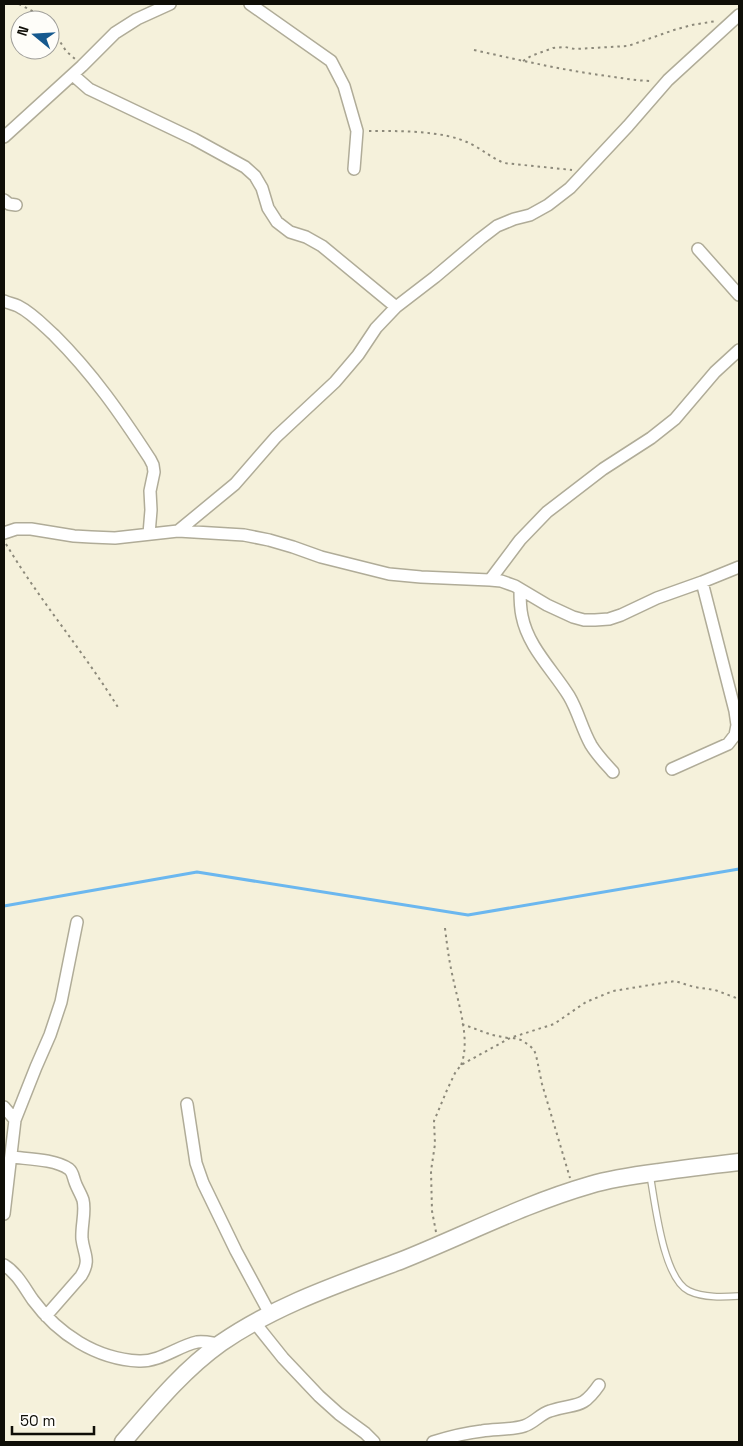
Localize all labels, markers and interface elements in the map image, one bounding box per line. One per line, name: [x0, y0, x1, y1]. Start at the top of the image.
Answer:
north arrow: [10, 10, 60, 60]
text: N: [13, 24, 33, 38]
scale bar: [12, 1404, 95, 1436]
text: 50 m: [20, 1411, 55, 1430]

